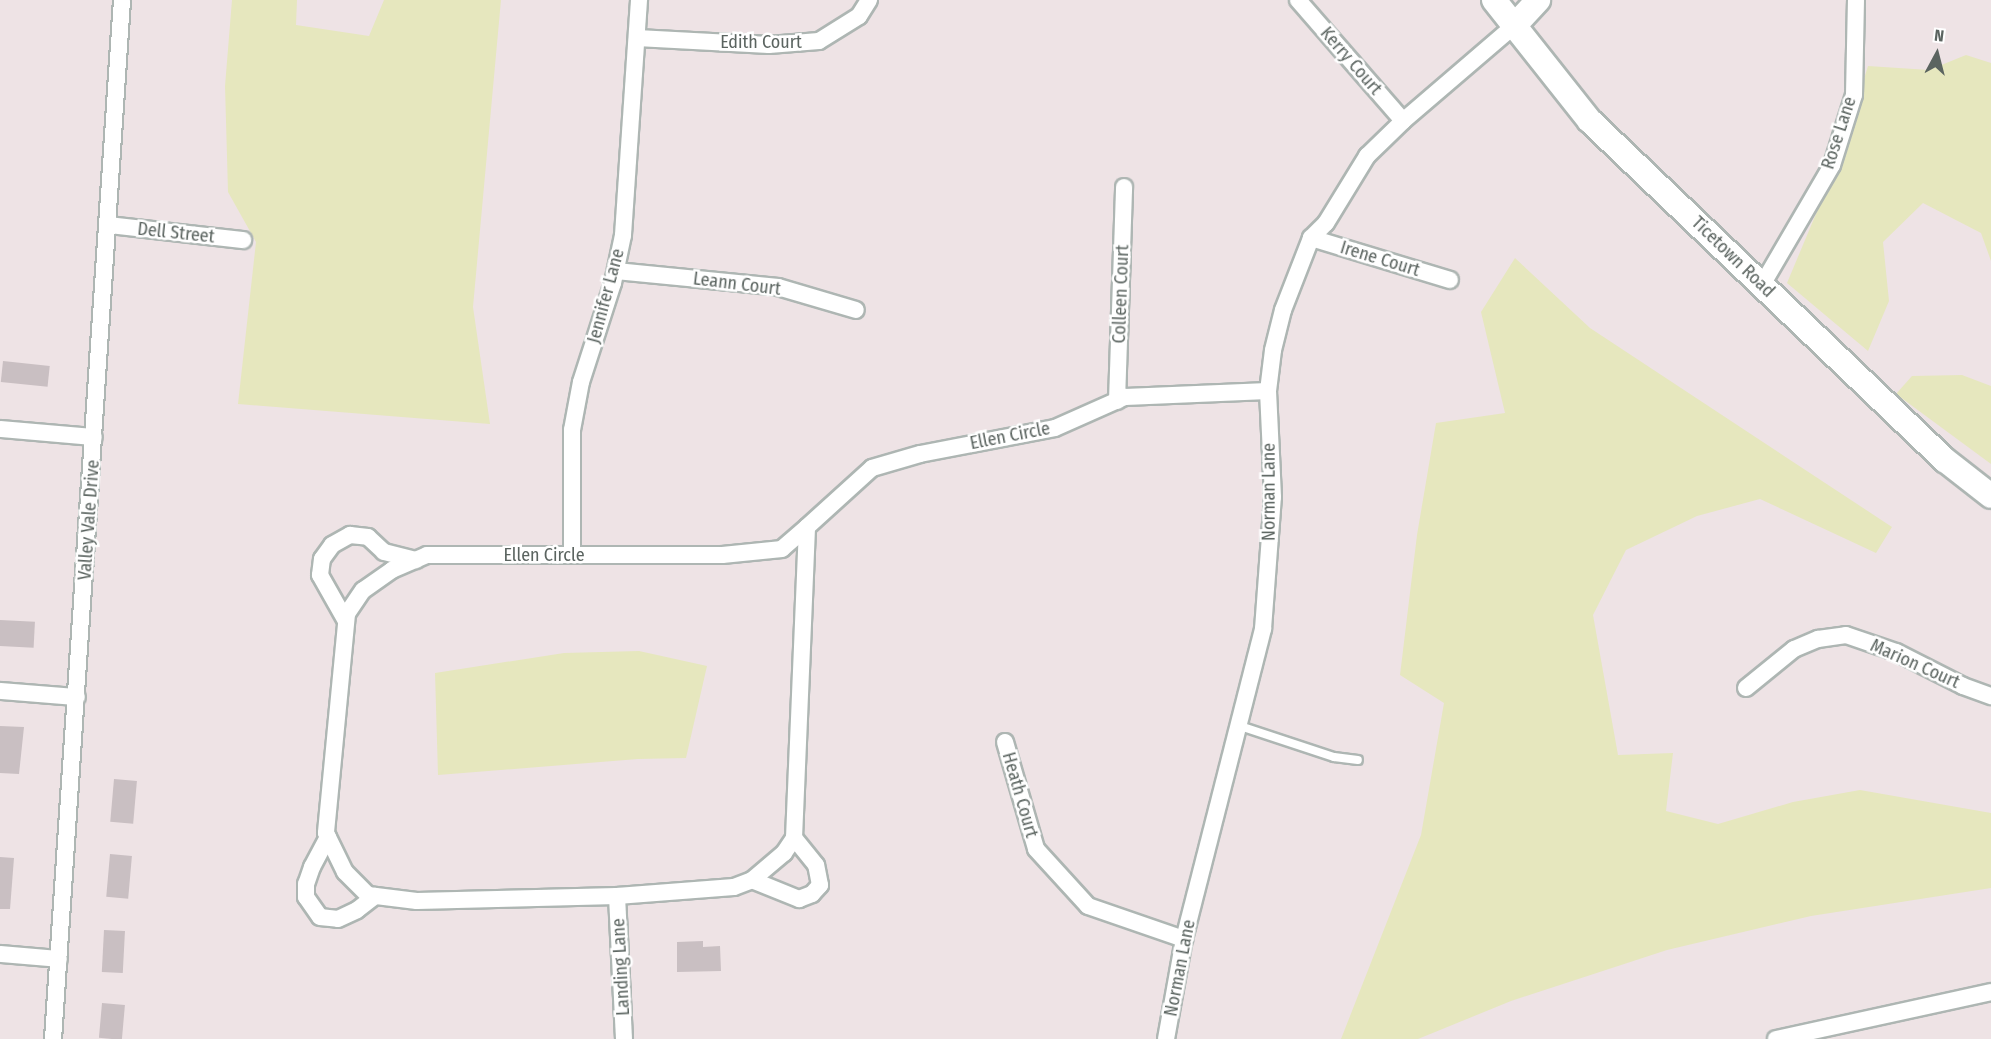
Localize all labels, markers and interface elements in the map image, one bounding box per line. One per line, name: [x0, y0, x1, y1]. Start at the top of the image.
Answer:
street label: Kerry Court: [1316, 23, 1386, 99]
north arrow: [1907, 24, 1967, 84]
text: N: [1933, 26, 1945, 46]
street label: Edith Court: [720, 31, 802, 53]
street label: Rose Lane: [1817, 94, 1861, 172]
street label: Ticetown Road: [1687, 212, 1779, 302]
street label: Dell Street: [136, 218, 216, 248]
street label: Irene Court: [1338, 237, 1422, 281]
street label: Colleen Court: [1108, 244, 1134, 344]
street label: Jennifer Lane: [583, 246, 629, 346]
street label: Leann Court: [692, 268, 782, 300]
street label: Ellen Circle: [968, 418, 1052, 454]
street label: Norman Lane: [1258, 443, 1280, 541]
street label: Valley Vale Drive: [74, 459, 104, 581]
street label: Ellen Circle: [503, 544, 585, 566]
street label: Marion Court: [1867, 635, 1963, 693]
street label: Heath Court: [998, 750, 1042, 840]
street label: Landing Lane: [608, 918, 634, 1016]
street label: Norman Lane: [1160, 918, 1200, 1018]

